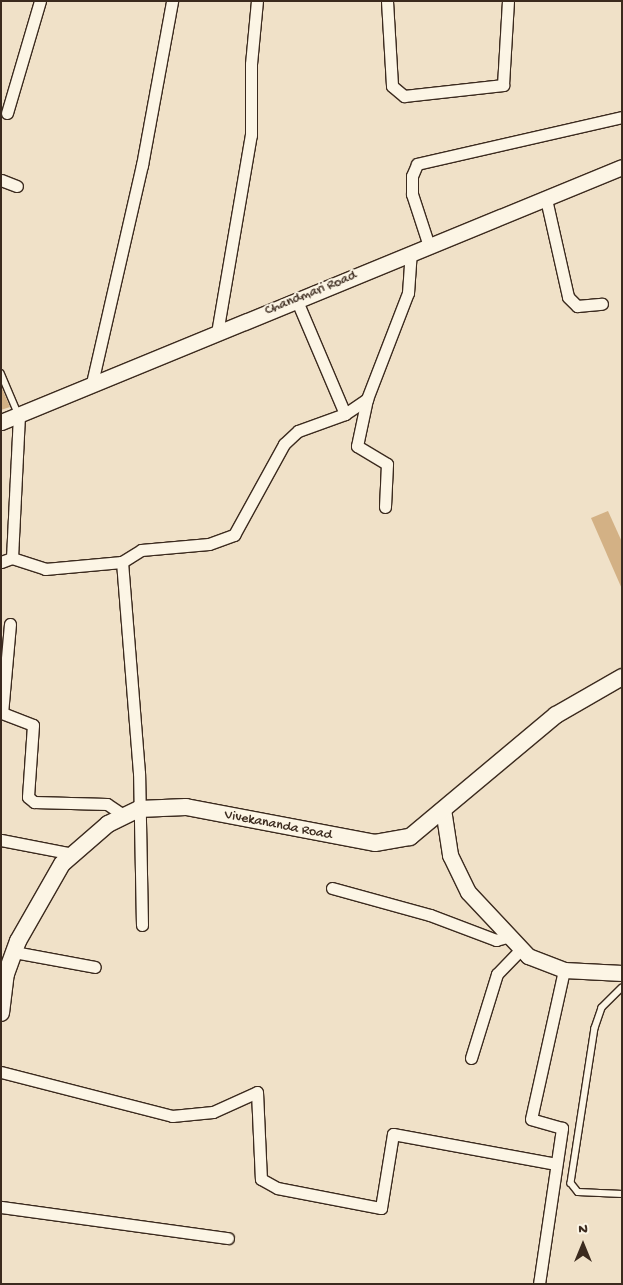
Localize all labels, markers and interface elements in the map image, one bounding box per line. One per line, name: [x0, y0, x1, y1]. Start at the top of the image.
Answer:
street label: Chandmari Road: [263, 268, 359, 320]
street label: Vivekananda Road: [223, 807, 333, 845]
north arrow: [558, 1220, 608, 1270]
text: N: [578, 1221, 588, 1238]

